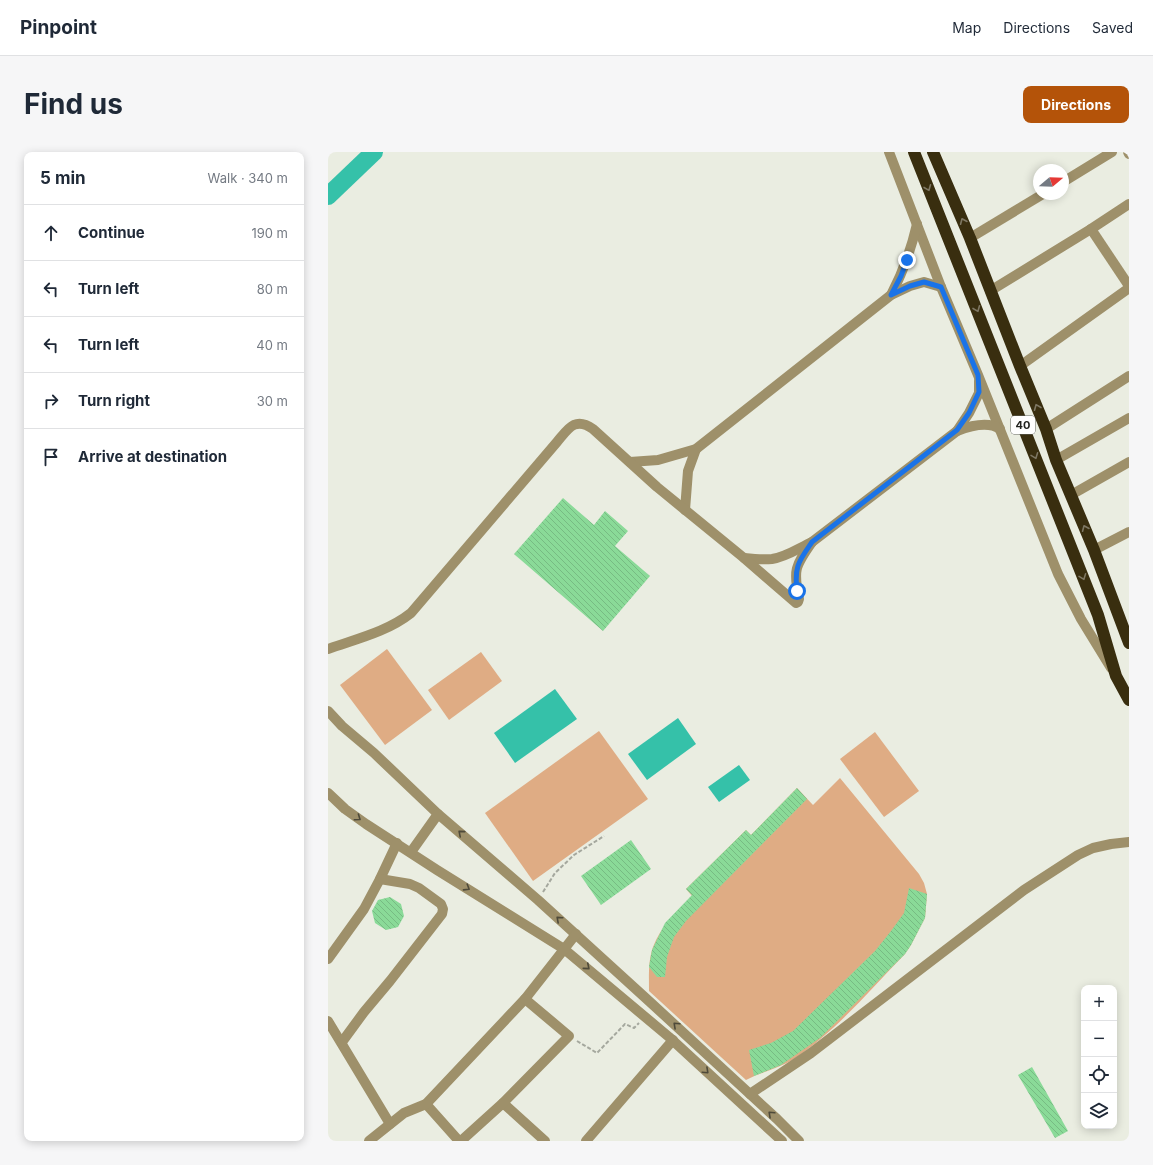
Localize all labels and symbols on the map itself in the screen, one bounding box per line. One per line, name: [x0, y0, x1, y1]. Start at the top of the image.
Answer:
north arrow: [1033, 164, 1069, 200]
one-way arrow: [924, 185, 932, 192]
one-way arrow: [959, 218, 967, 225]
route end: [898, 251, 916, 269]
one-way arrow: [972, 304, 980, 312]
one-way arrow: [1033, 404, 1041, 411]
road number: 40: [1011, 416, 1035, 434]
one-way arrow: [1031, 452, 1039, 459]
one-way arrow: [1081, 524, 1089, 531]
one-way arrow: [1078, 572, 1086, 580]
route start: [788, 582, 806, 600]
one-way arrow: [353, 813, 360, 820]
one-way arrow: [458, 831, 466, 838]
one-way arrow: [463, 884, 470, 891]
one-way arrow: [556, 916, 564, 924]
one-way arrow: [582, 963, 590, 970]
one-way arrow: [673, 1023, 680, 1030]
one-way arrow: [702, 1066, 709, 1073]
one-way arrow: [768, 1111, 776, 1118]

